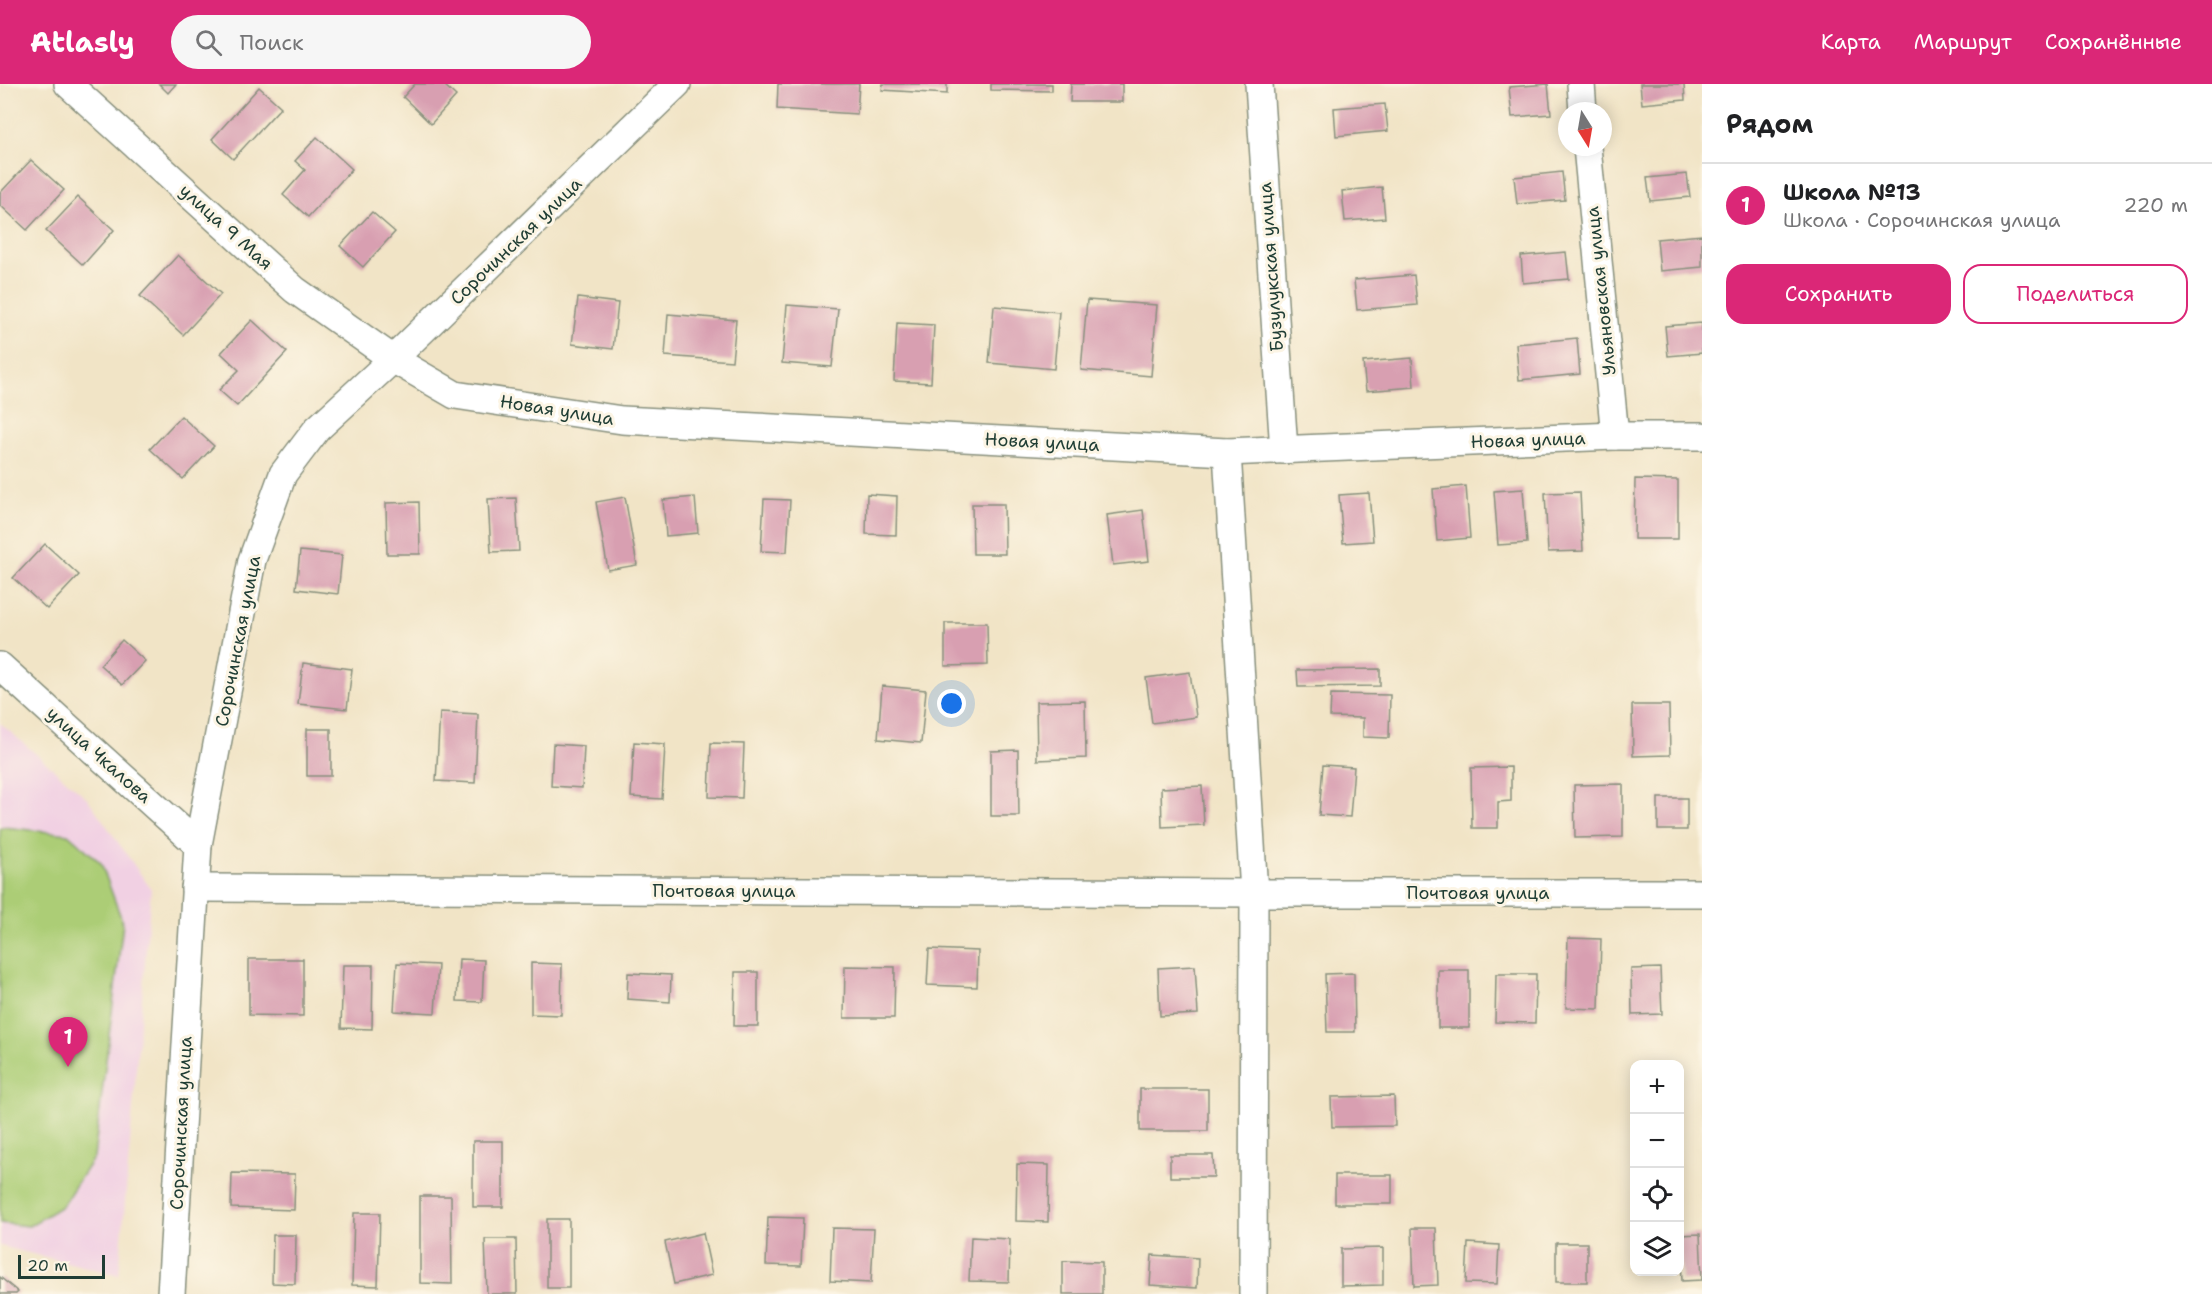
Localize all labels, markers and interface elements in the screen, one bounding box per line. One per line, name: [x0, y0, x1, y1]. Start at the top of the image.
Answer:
search box: [171, 15, 591, 69]
text: Atlasly: [30, 23, 135, 61]
icon: search: [192, 26, 225, 59]
text: Поиск: [240, 28, 304, 57]
text: Карта: [1821, 28, 1881, 56]
text: Маршрут: [1914, 28, 2012, 56]
text: Сохранённые: [2045, 28, 2182, 56]
north arrow: [1558, 102, 1612, 156]
text: Рядом: [1726, 106, 1813, 141]
street label: Сорочинская улица: [445, 172, 587, 310]
text: Школа №13: [1783, 178, 1921, 207]
street label: улица 9 Мая: [174, 179, 278, 275]
street label: Бузулукская улица: [1253, 181, 1289, 353]
text: 1: [1741, 192, 1750, 218]
text: 220 m: [2124, 192, 2188, 218]
street label: Ульяновская улица: [1580, 205, 1622, 377]
text: Школа · Сорочинская улица: [1783, 207, 2060, 233]
button: Сохранить: [1726, 264, 1951, 324]
button: Поделиться: [1963, 264, 2188, 324]
street label: Новая улица: [498, 389, 616, 431]
street label: Новая улица: [1470, 426, 1586, 454]
street label: Новая улица: [984, 427, 1100, 457]
street label: Сорочинская улица: [210, 553, 266, 729]
your location: [937, 689, 966, 718]
street label: улица Чкалова: [41, 701, 157, 809]
street label: Почтовая улица: [653, 879, 795, 903]
street label: Почтовая улица: [1407, 881, 1549, 905]
pin: 1: [48, 1018, 88, 1067]
street label: Сорочинская улица: [164, 1035, 198, 1211]
map controls: [1630, 1060, 1684, 1276]
button: +: [1630, 1060, 1684, 1114]
button: −: [1630, 1114, 1684, 1168]
button: locate: [1630, 1168, 1684, 1222]
button: layers: [1630, 1222, 1684, 1276]
scale bar: [18, 1252, 105, 1280]
text: 20 m: [27, 1255, 68, 1276]

